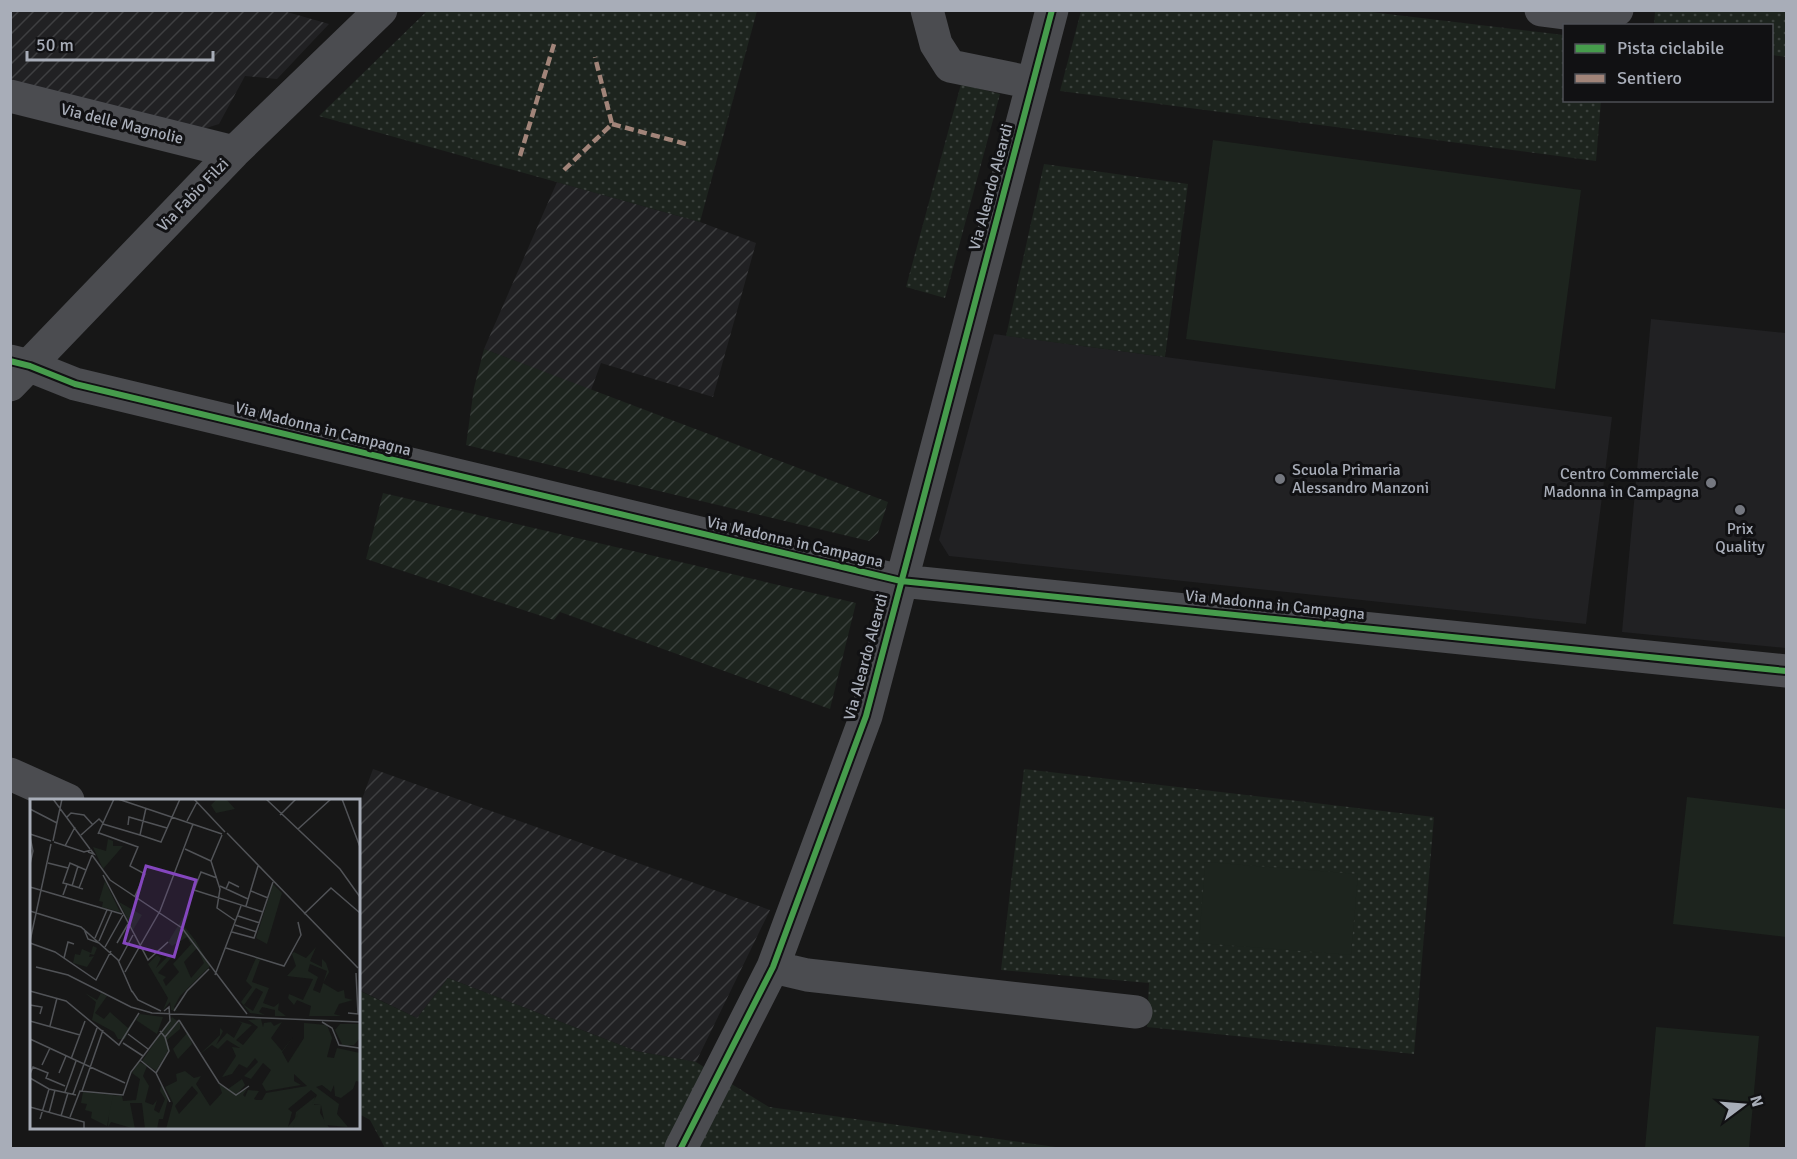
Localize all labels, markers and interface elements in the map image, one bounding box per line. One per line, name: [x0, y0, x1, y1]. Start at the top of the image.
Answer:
scale bar: [27, 24, 213, 62]
legend: [1563, 24, 1773, 102]
text: 50 m: [36, 34, 74, 56]
text: Pista ciclabile: [1617, 37, 1724, 59]
text: Sentiero: [1617, 67, 1682, 89]
street label: Via delle Magnolie: [59, 99, 185, 149]
street label: Via Aleardo Aleardi: [964, 121, 1018, 253]
street label: Via Fabio Filzi: [153, 154, 233, 236]
street label: Via Madonna in Campagna: [233, 397, 413, 461]
place label: Scuola Primaria Alessandro Manzoni: [1292, 460, 1429, 498]
place label: Centro Commerciale Madonna in Campagna: [1543, 464, 1699, 502]
marker: Scuola Primaria Alessandro Manzoni: [1273, 472, 1287, 486]
marker: Centro Commerciale Madonna in Campagna: [1704, 476, 1718, 490]
marker: Prix Quality: [1733, 503, 1747, 517]
street label: Via Madonna in Campagna: [705, 512, 885, 572]
place label: Prix Quality: [1715, 519, 1765, 557]
street label: Via Madonna in Campagna: [1184, 586, 1366, 624]
street label: Via Aleardo Aleardi: [839, 591, 893, 723]
inset map: [30, 799, 360, 1129]
north arrow: [1713, 1075, 1773, 1135]
text: N: [1745, 1093, 1768, 1109]

